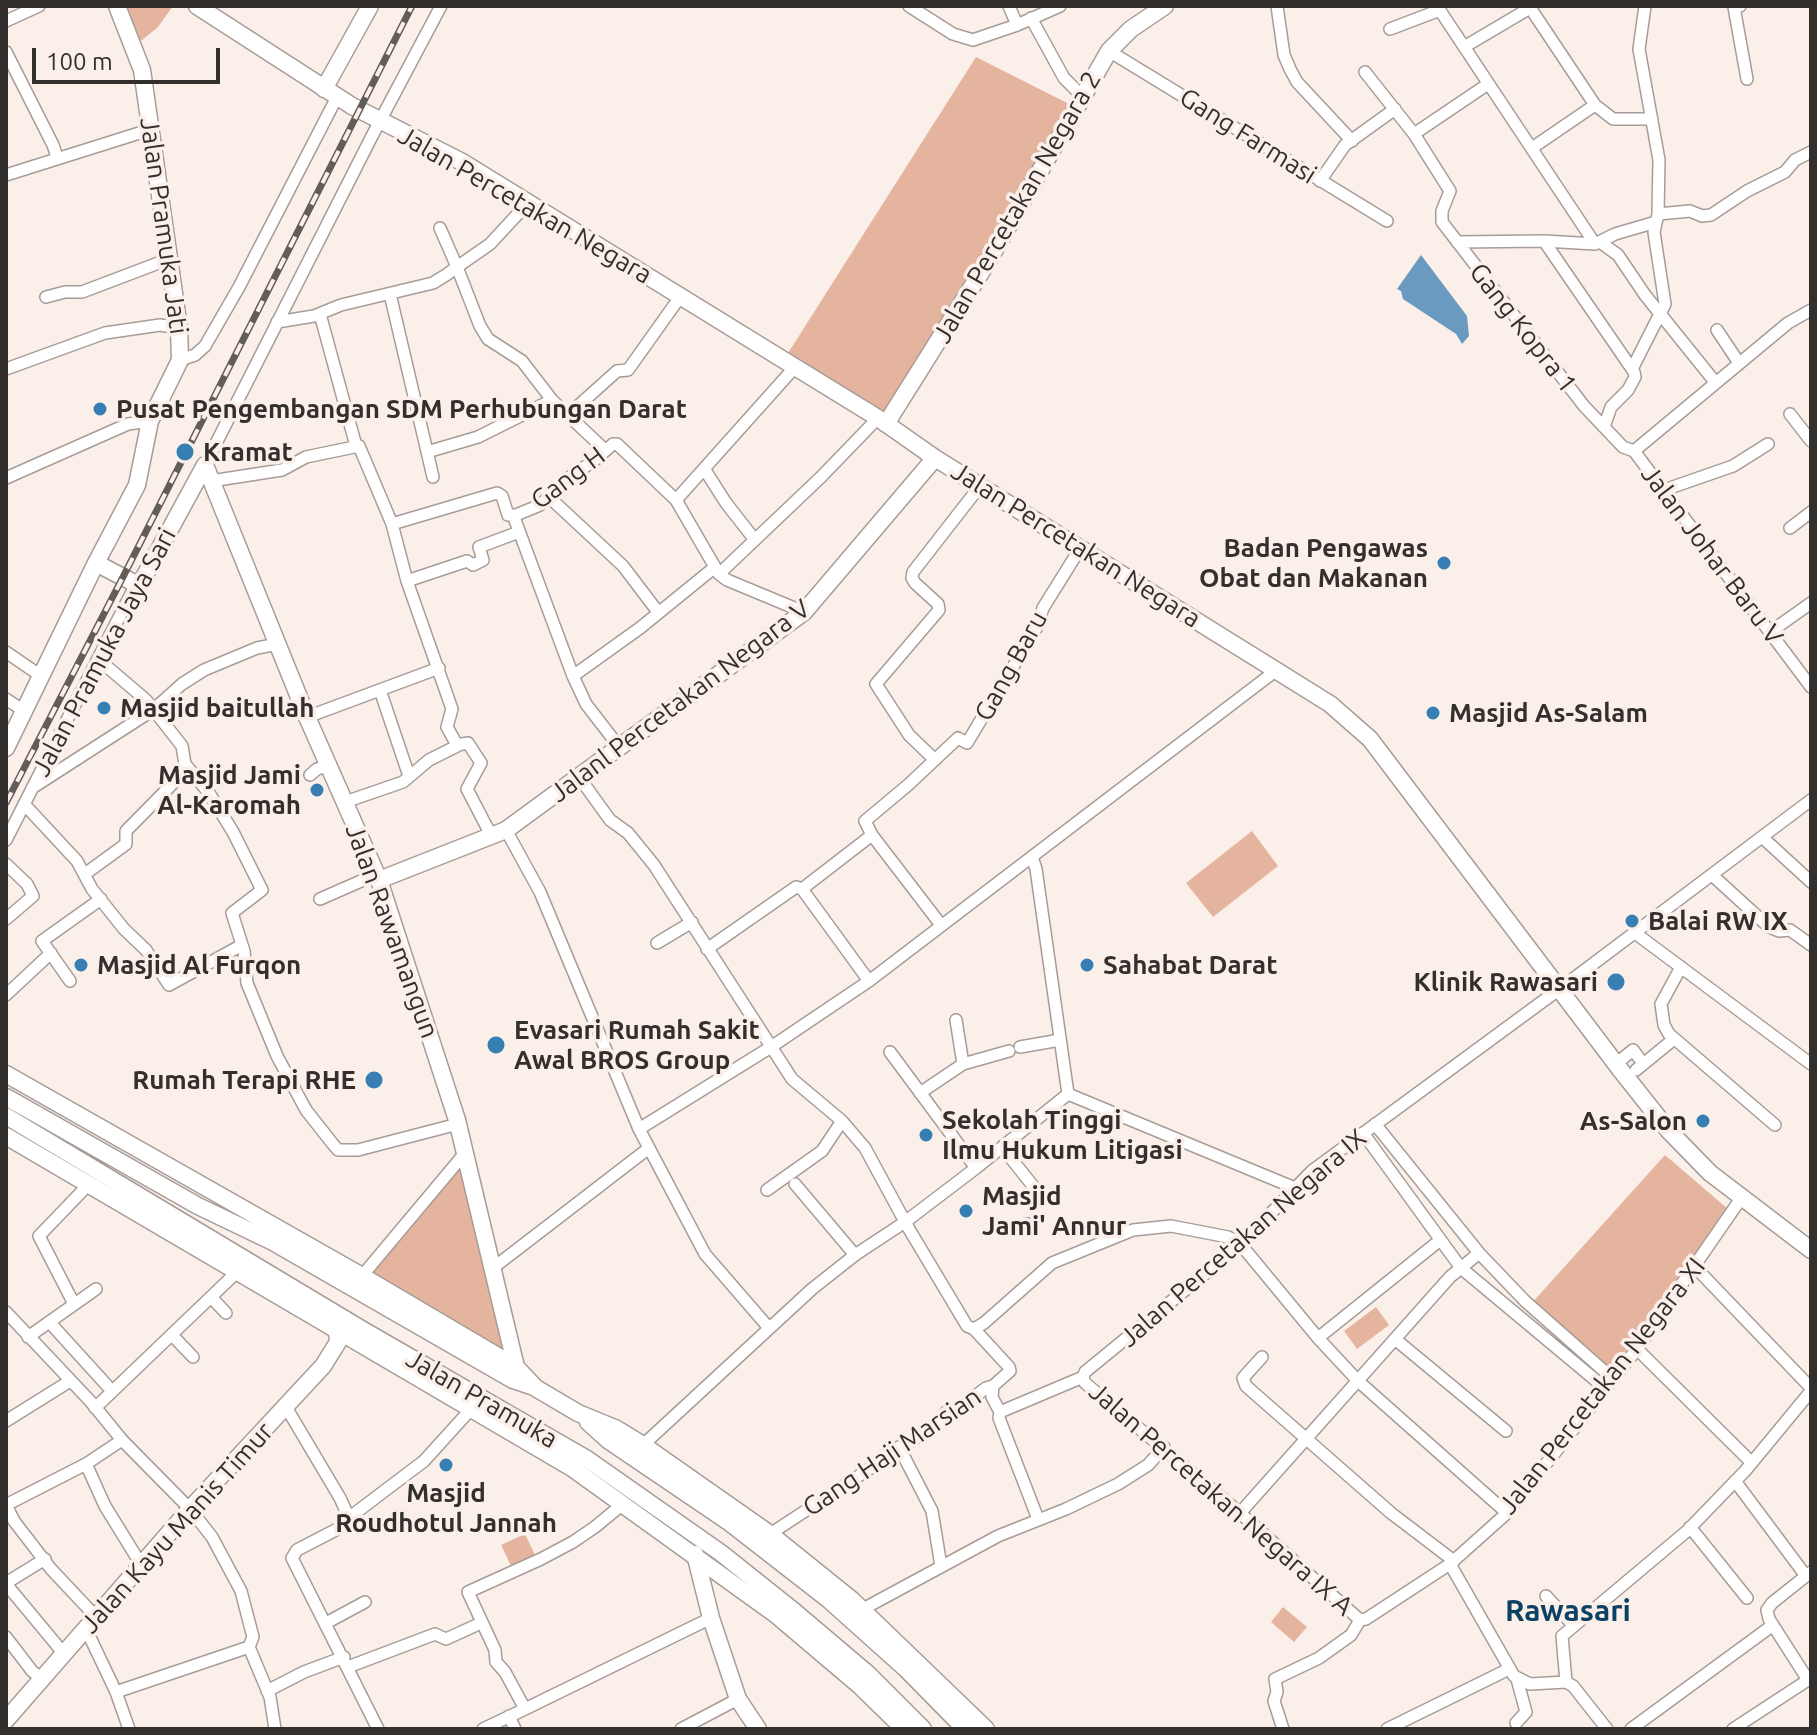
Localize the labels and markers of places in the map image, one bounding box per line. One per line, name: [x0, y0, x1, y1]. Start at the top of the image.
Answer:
place label: Pusat Pengembangan SDM Perhubungan Darat: [116, 393, 687, 425]
marker: Pusat Pengembangan SDM Perhubungan Darat: [91, 400, 109, 418]
place label: Kramat: [203, 436, 293, 468]
marker: Kramat: [174, 441, 196, 463]
place label: Badan Pengawas Obat dan Makanan: [1199, 532, 1428, 594]
marker: Badan Pengawas Obat dan Makanan: [1435, 554, 1453, 572]
place label: Masjid baitullah: [120, 692, 314, 724]
place label: Masjid As-Salam: [1449, 697, 1648, 729]
marker: Masjid baitullah: [95, 699, 113, 717]
marker: Masjid As-Salam: [1424, 704, 1442, 722]
place label: Masjid Jami Al-Karomah: [157, 759, 301, 820]
marker: Masjid Jami Al-Karomah: [308, 781, 326, 799]
place label: Balai RW IX: [1648, 905, 1788, 937]
marker: Balai RW IX: [1623, 912, 1641, 930]
place label: Masjid Al Furqon: [97, 949, 301, 981]
place label: Sahabat Darat: [1103, 949, 1277, 981]
marker: Masjid Al Furqon: [72, 956, 90, 974]
marker: Sahabat Darat: [1078, 956, 1096, 974]
place label: Klinik Rawasari: [1413, 966, 1598, 998]
marker: Klinik Rawasari: [1605, 971, 1627, 993]
place label: Evasari Rumah Sakit Awal BROS Group: [514, 1014, 760, 1076]
marker: Evasari Rumah Sakit Awal BROS Group: [485, 1034, 507, 1056]
place label: Rumah Terapi RHE: [132, 1064, 356, 1096]
marker: Rumah Terapi RHE: [363, 1069, 385, 1091]
place label: Sekolah Tinggi Ilmu Hukum Litigasi: [942, 1104, 1183, 1166]
place label: As-Salon: [1580, 1105, 1687, 1137]
marker: As-Salon: [1694, 1112, 1712, 1130]
marker: Sekolah Tinggi Ilmu Hukum Litigasi: [917, 1126, 935, 1144]
place label: Masjid Jami' Annur: [982, 1180, 1126, 1242]
marker: Masjid Jami' Annur: [957, 1202, 975, 1220]
marker: Masjid Roudhotul Jannah: [437, 1456, 455, 1474]
place label: Masjid Roudhotul Jannah: [335, 1477, 557, 1538]

